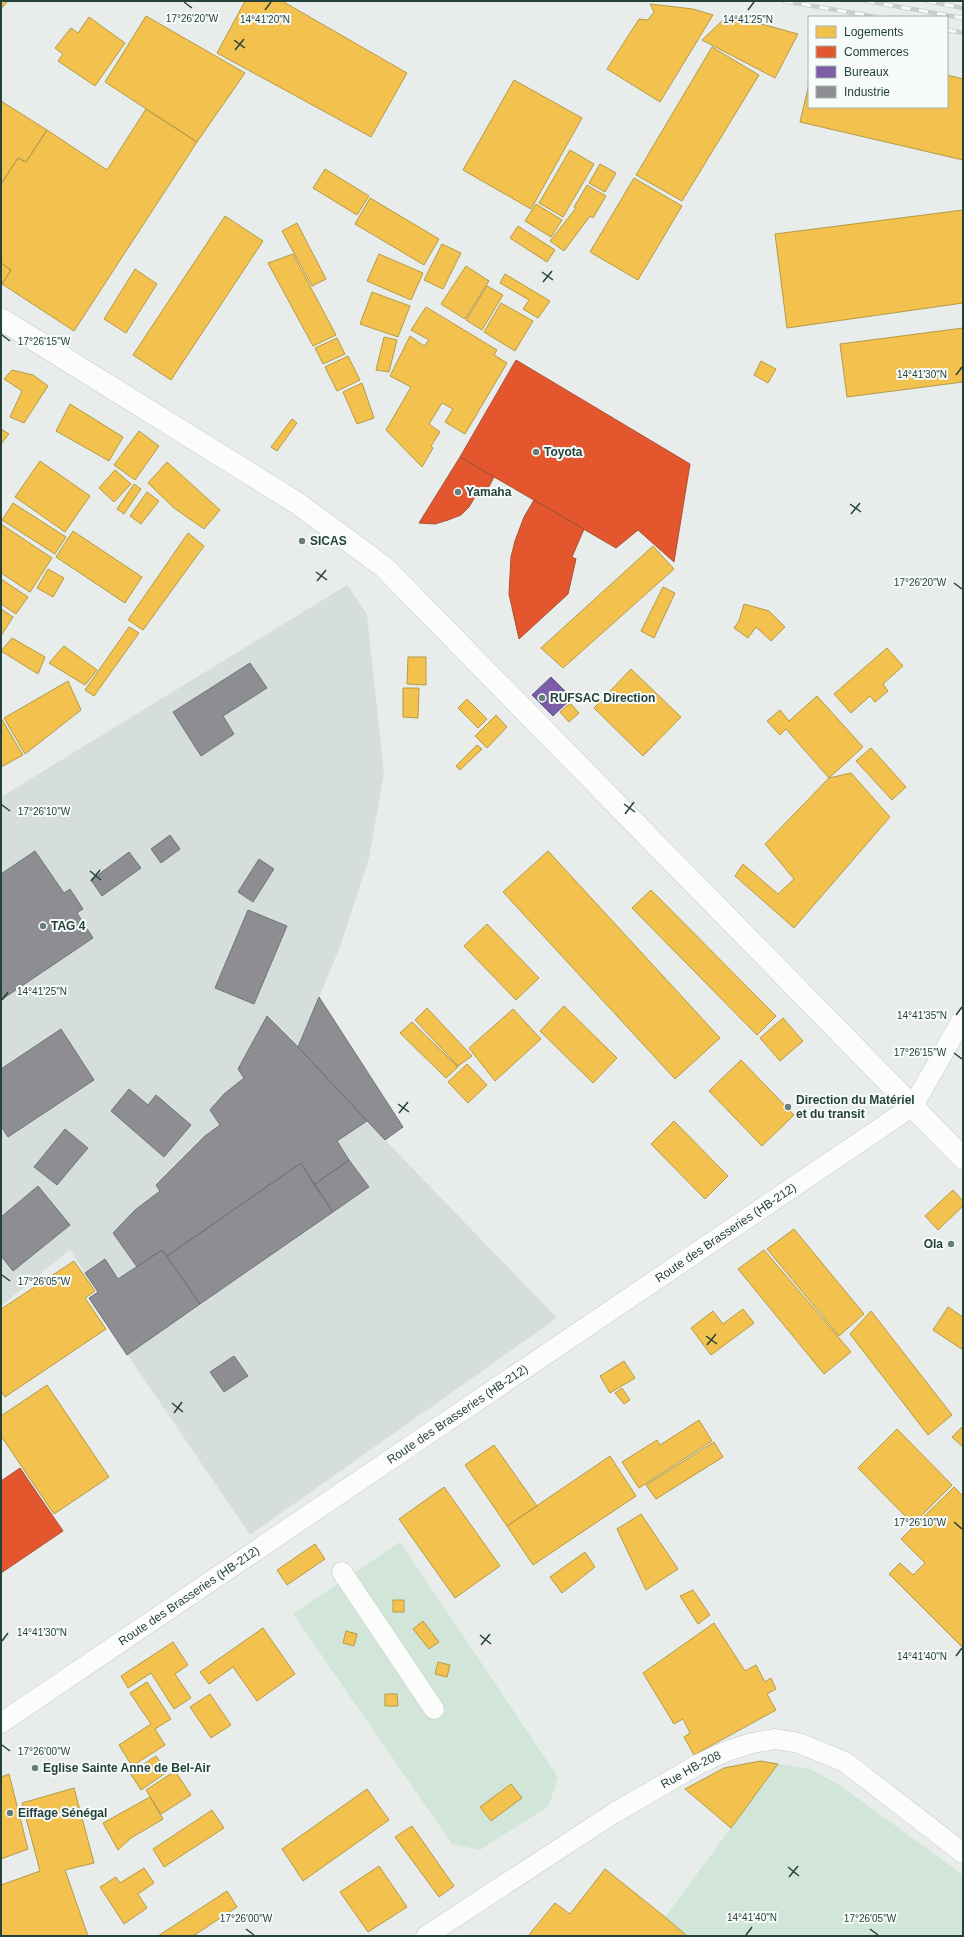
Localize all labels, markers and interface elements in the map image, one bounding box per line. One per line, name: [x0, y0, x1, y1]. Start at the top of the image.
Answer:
text: 17°26'20"W: [166, 13, 219, 24]
text: 14°41'20"N: [240, 14, 290, 25]
text: 14°41'25"N: [723, 14, 773, 25]
legend: [808, 16, 948, 108]
text: Logements: [844, 25, 903, 39]
text: Commerces: [844, 45, 909, 59]
text: Bureaux: [844, 65, 889, 79]
text: Industrie: [844, 85, 890, 99]
text: 17°26'15"W: [18, 336, 71, 347]
text: 14°41'30"N: [897, 369, 947, 380]
place label: Toyota: [544, 445, 583, 459]
marker: Toyota: [531, 447, 541, 457]
place label: Yamaha: [466, 485, 512, 499]
marker: Yamaha: [453, 487, 463, 497]
place label: SICAS: [310, 534, 347, 548]
marker: SICAS: [297, 536, 307, 546]
text: 17°26'20"W: [894, 577, 947, 588]
place label: RUFSAC Direction: [550, 691, 655, 705]
marker: RUFSAC Direction: [537, 693, 547, 703]
text: 17°26'10"W: [18, 806, 71, 817]
place label: TAG 4: [51, 919, 86, 933]
marker: TAG 4: [38, 921, 48, 931]
text: 14°41'25"N: [17, 986, 67, 997]
text: 14°41'35"N: [897, 1010, 947, 1021]
text: 17°26'15"W: [894, 1047, 947, 1058]
place label: Direction du Matériel et du transit: [796, 1093, 915, 1121]
marker: Direction du Matériel et du transit: [783, 1102, 793, 1112]
street label: Route des Brasseries (HB-212): [653, 1180, 799, 1285]
place label: Ola: [924, 1237, 943, 1251]
marker: Ola: [946, 1239, 956, 1249]
text: 17°26'05"W: [18, 1276, 71, 1287]
street label: Route des Brasseries (HB-212): [384, 1362, 530, 1467]
text: 17°26'10"W: [894, 1517, 947, 1528]
street label: Route des Brasseries (HB-212): [116, 1543, 262, 1648]
text: 14°41'30"N: [17, 1627, 67, 1638]
text: 14°41'40"N: [897, 1651, 947, 1662]
text: 17°26'00"W: [18, 1746, 71, 1757]
street label: Rue HB-208: [658, 1748, 723, 1791]
place label: Eglise Sainte Anne de Bel-Air: [43, 1761, 211, 1775]
marker: Eglise Sainte Anne de Bel-Air: [30, 1763, 40, 1773]
place label: Eiffage Sénégal: [18, 1806, 107, 1820]
marker: Eiffage Sénégal: [5, 1808, 15, 1818]
text: 14°41'40"N: [727, 1912, 777, 1923]
text: 17°26'00"W: [220, 1913, 273, 1924]
text: 17°26'05"W: [844, 1913, 897, 1924]

